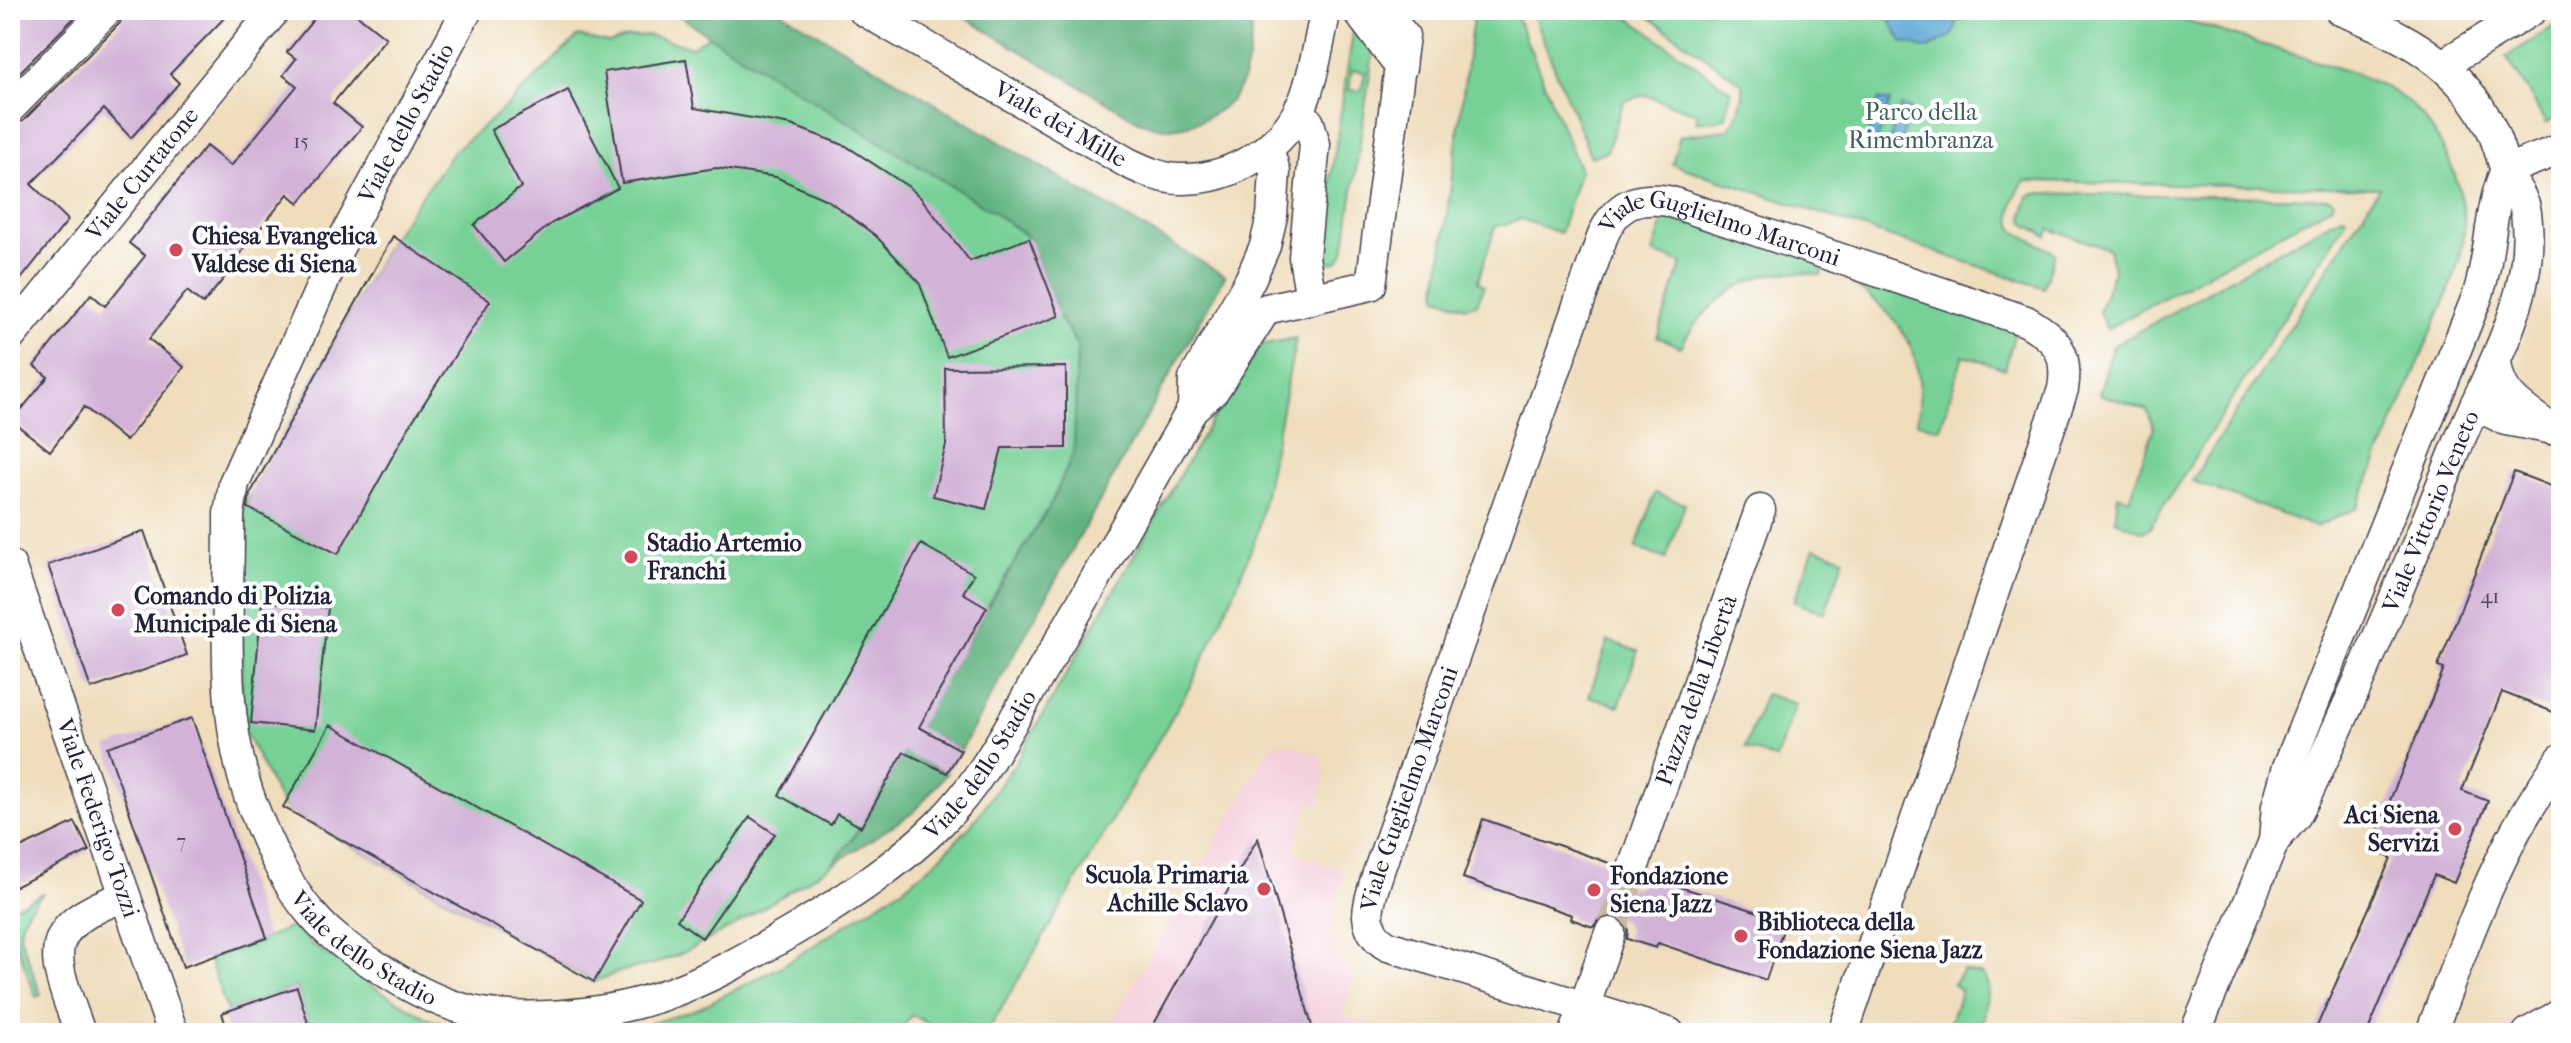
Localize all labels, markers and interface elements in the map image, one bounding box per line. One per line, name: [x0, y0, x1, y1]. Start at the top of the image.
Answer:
street label: Viale dello Stadio: [352, 38, 460, 208]
street label: Viale dei Mille: [988, 74, 1132, 173]
park label: Parco della Rimembranza: [1848, 98, 1995, 154]
street label: Viale Curtatone: [79, 101, 205, 247]
house number: 15: [293, 130, 309, 153]
street label: Viale Guglielmo Marconi: [1592, 185, 1844, 272]
place label: Chiesa Evangelica Valdese di Siena: [191, 222, 377, 278]
marker: Chiesa Evangelica Valdese di Siena: [167, 241, 185, 259]
street label: Viale Vittorio Veneto: [2376, 406, 2485, 617]
place label: Stadio Artemio Franchi: [646, 529, 802, 585]
marker: Stadio Artemio Franchi: [622, 548, 640, 566]
place label: Comando di Polizia Municipale di Siena: [134, 582, 338, 638]
house number: 41: [2481, 585, 2499, 608]
street label: Piazza della Libertà: [1649, 590, 1743, 789]
marker: Comando di Polizia Municipale di Siena: [109, 601, 127, 619]
street label: Viale Guglielmo Marconi: [1354, 663, 1464, 914]
street label: Viale dello Stadio: [917, 685, 1042, 846]
street label: Viale Federigo Tozzi: [50, 714, 146, 921]
place label: Aci Siena Servizi: [2343, 801, 2440, 857]
marker: Aci Siena Servizi: [2446, 820, 2464, 838]
house number: 7: [176, 830, 186, 853]
place label: Scuola Primaria Achille Sclavo: [1085, 861, 1249, 917]
place label: Fondazione Siena Jazz: [1609, 862, 1728, 918]
marker: Scuola Primaria Achille Sclavo: [1255, 880, 1273, 898]
marker: Fondazione Siena Jazz: [1585, 881, 1603, 899]
street label: Viale dello Stadio: [284, 885, 441, 1012]
place label: Biblioteca della Fondazione Siena Jazz: [1756, 908, 1983, 964]
marker: Biblioteca della Fondazione Siena Jazz: [1732, 927, 1750, 945]

